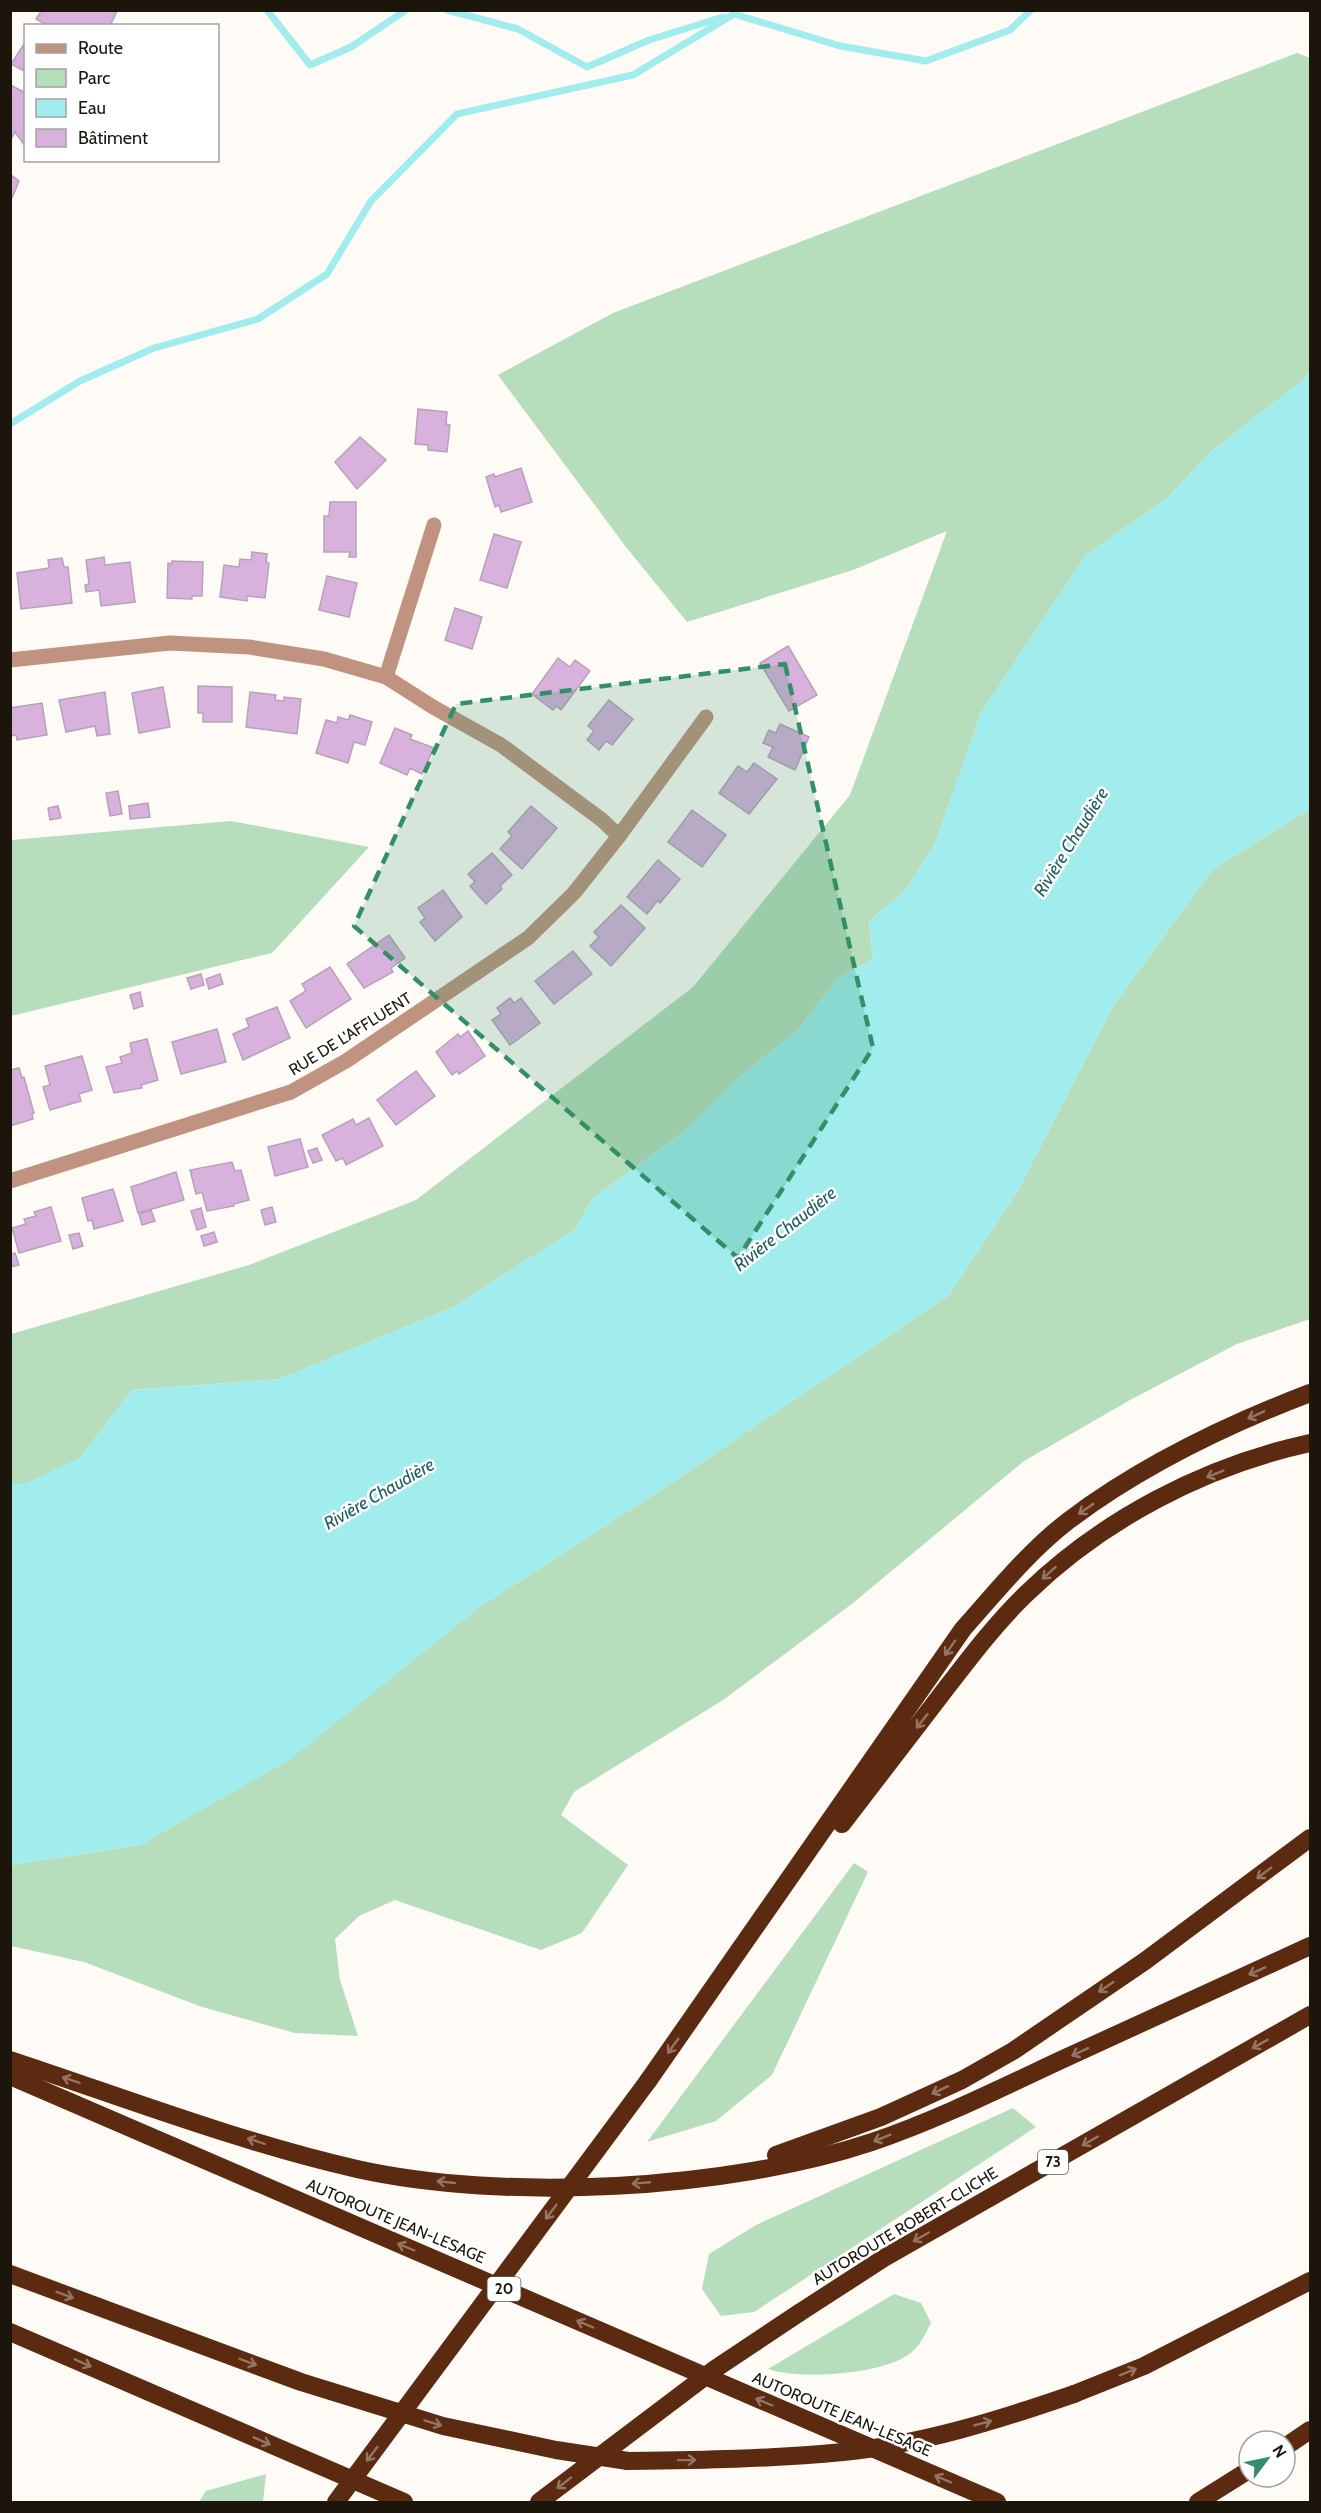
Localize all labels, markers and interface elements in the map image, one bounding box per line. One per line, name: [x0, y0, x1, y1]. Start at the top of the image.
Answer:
legend: [24, 24, 219, 162]
text: Route: [78, 37, 123, 59]
text: Parc: [78, 67, 110, 89]
text: Eau: [78, 97, 106, 119]
text: Bâtiment: [78, 127, 148, 149]
water label: Rivière Chaudière: [1029, 784, 1113, 900]
street label: RUE DE L'AFFLUENT: [285, 988, 415, 1079]
water label: Rivière Chaudière: [729, 1182, 841, 1276]
one-way arrow: [1248, 1410, 1266, 1421]
water label: Rivière Chaudière: [320, 1453, 438, 1535]
one-way arrow: [1206, 1469, 1225, 1480]
one-way arrow: [1078, 1503, 1094, 1515]
one-way arrow: [1041, 1566, 1056, 1580]
one-way arrow: [944, 1639, 956, 1656]
one-way arrow: [915, 1712, 928, 1728]
one-way arrow: [1256, 1866, 1272, 1879]
one-way arrow: [1249, 1965, 1267, 1977]
one-way arrow: [1098, 1982, 1115, 1994]
one-way arrow: [667, 2038, 679, 2054]
one-way arrow: [1251, 2039, 1269, 2050]
one-way arrow: [1071, 2046, 1089, 2058]
one-way arrow: [62, 2073, 81, 2084]
one-way arrow: [932, 2085, 950, 2096]
one-way arrow: [873, 2133, 892, 2144]
one-way arrow: [247, 2135, 266, 2146]
one-way arrow: [1082, 2135, 1099, 2147]
road number: 73: [1038, 2150, 1068, 2174]
street label: AUTOROUTE ROBERT-CLICHE: [809, 2163, 1001, 2289]
street label: AUTOROUTE JEAN-LESAGE: [304, 2175, 488, 2267]
one-way arrow: [437, 2176, 456, 2187]
one-way arrow: [631, 2177, 651, 2188]
one-way arrow: [545, 2204, 557, 2220]
one-way arrow: [912, 2232, 930, 2243]
one-way arrow: [398, 2241, 416, 2252]
road number: 20: [488, 2277, 520, 2301]
one-way arrow: [56, 2290, 74, 2301]
one-way arrow: [577, 2318, 595, 2330]
one-way arrow: [74, 2358, 92, 2369]
one-way arrow: [238, 2358, 257, 2369]
one-way arrow: [1118, 2366, 1137, 2377]
street label: AUTOROUTE JEAN-LESAGE: [750, 2368, 934, 2460]
one-way arrow: [756, 2396, 774, 2407]
one-way arrow: [973, 2417, 992, 2429]
one-way arrow: [423, 2419, 442, 2430]
north arrow: [1237, 2429, 1297, 2489]
one-way arrow: [253, 2436, 271, 2447]
text: N: [1268, 2441, 1290, 2461]
one-way arrow: [366, 2445, 378, 2461]
one-way arrow: [676, 2454, 696, 2466]
one-way arrow: [935, 2473, 953, 2484]
one-way arrow: [556, 2476, 572, 2489]

